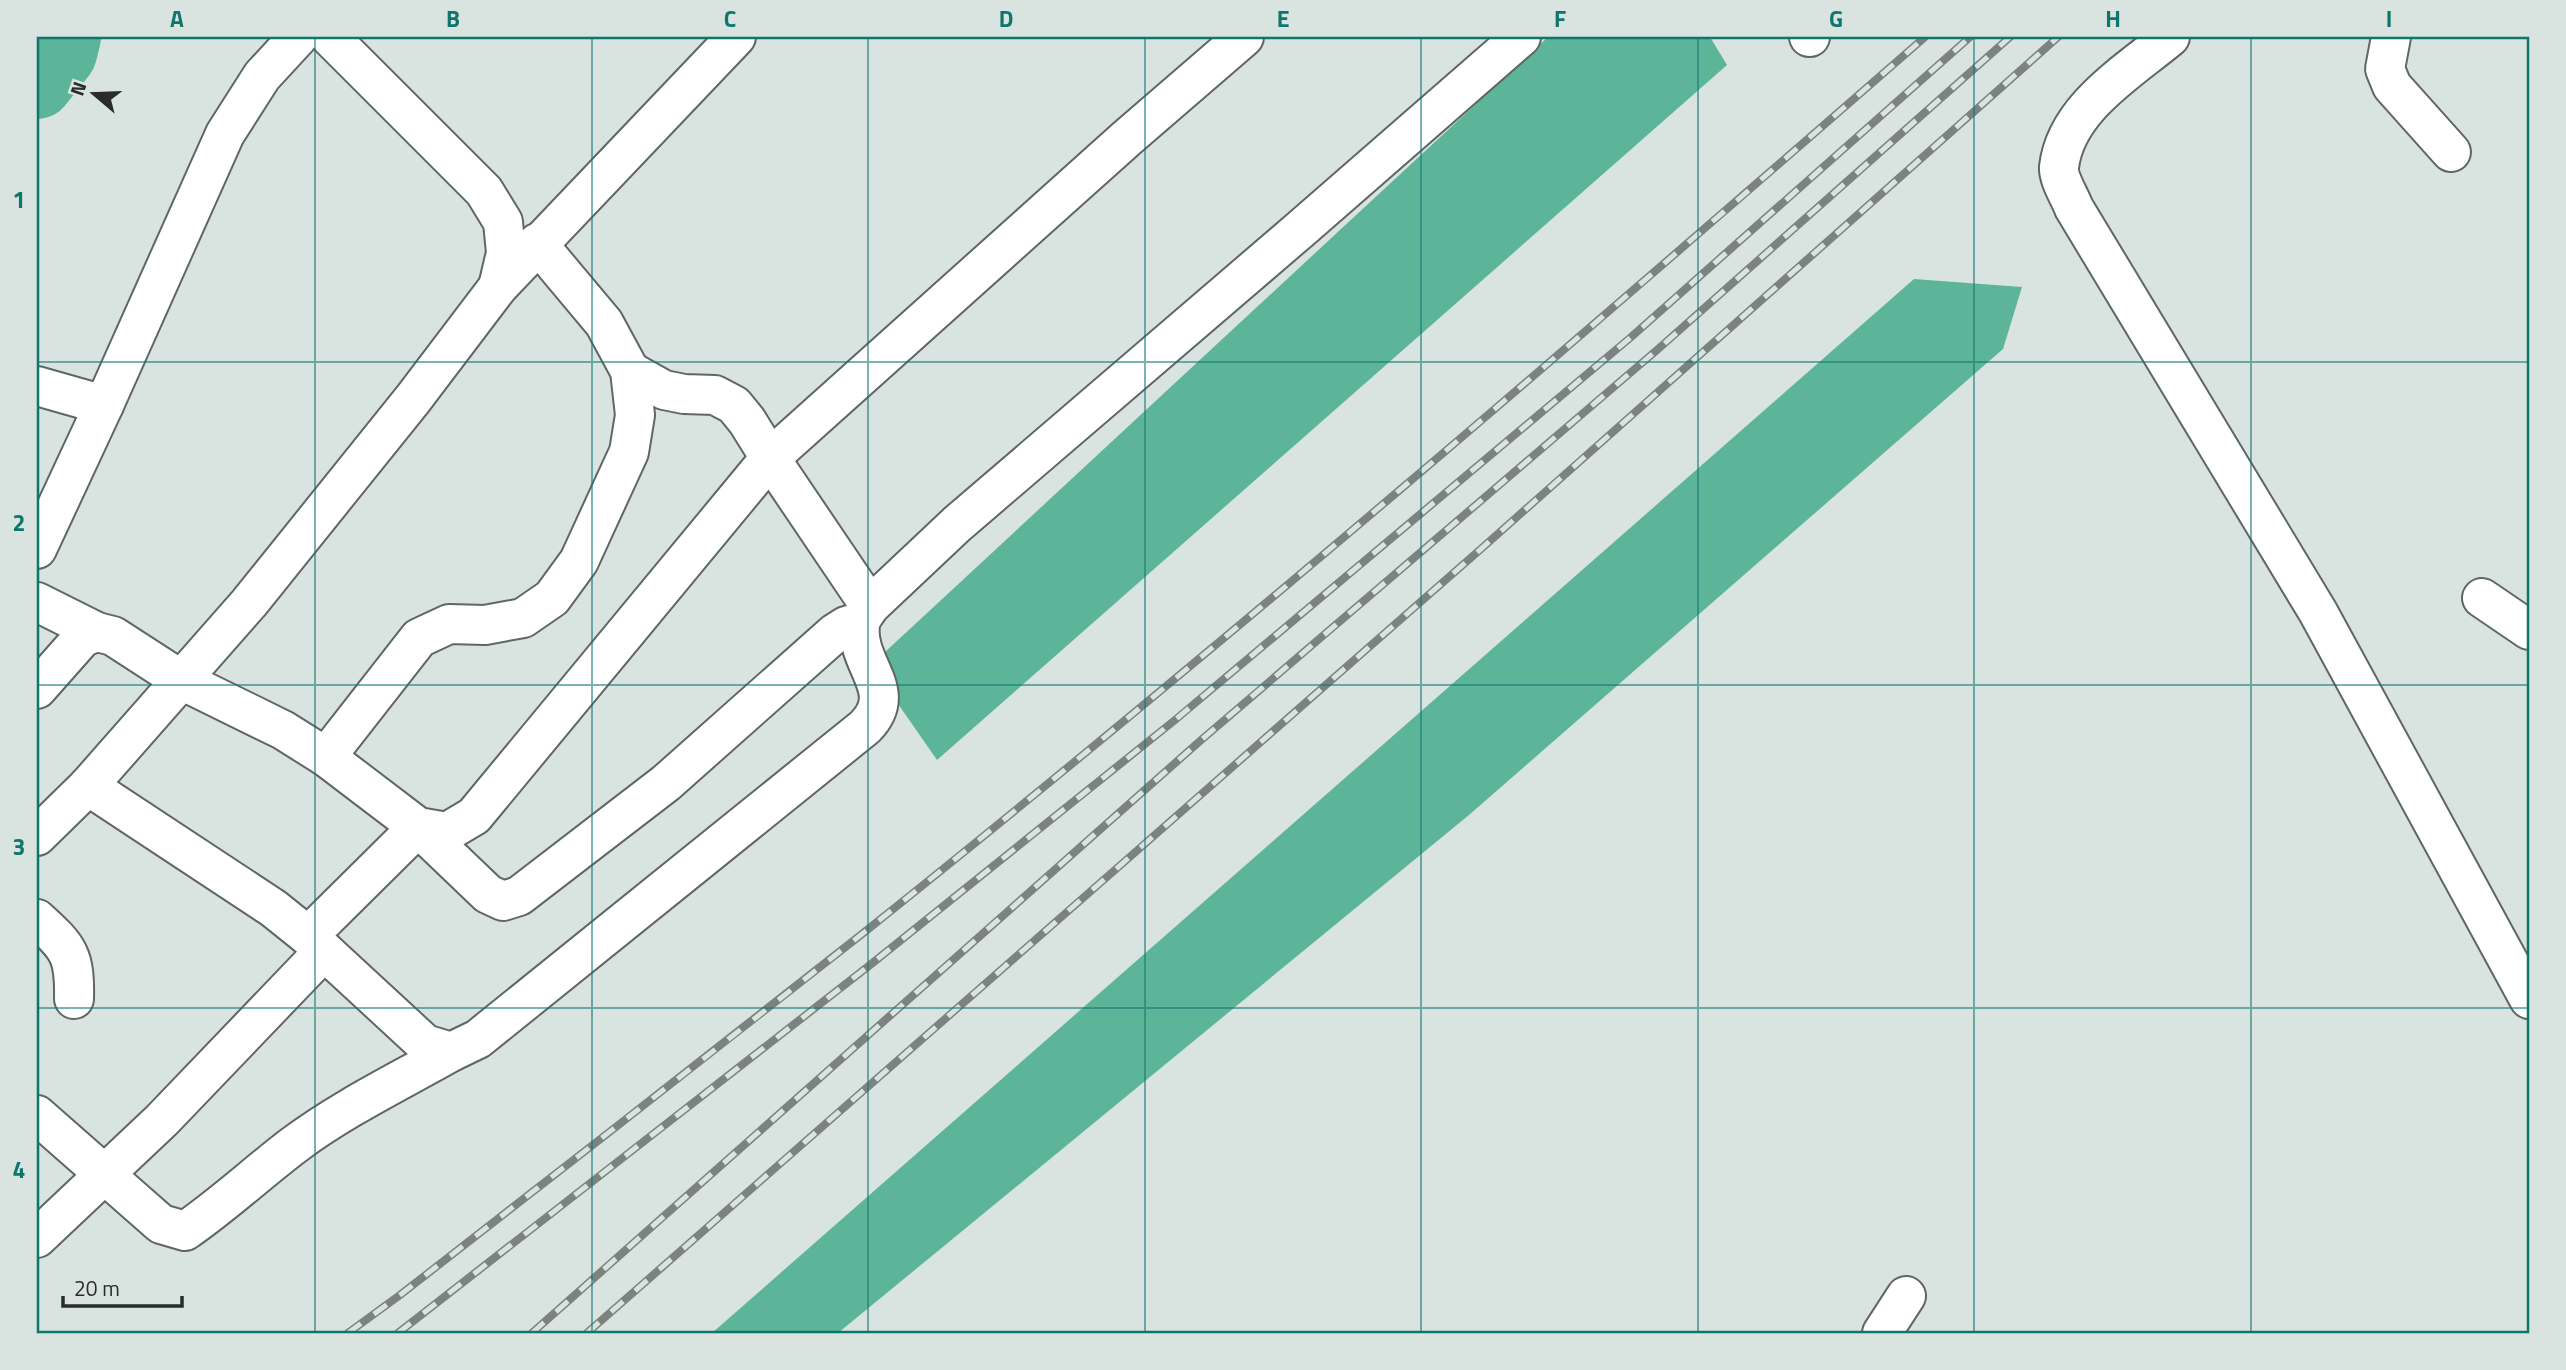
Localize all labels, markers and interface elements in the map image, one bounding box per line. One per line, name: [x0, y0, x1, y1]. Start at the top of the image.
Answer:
text: A: [170, 1, 184, 36]
text: B: [446, 1, 460, 36]
text: C: [724, 1, 736, 36]
text: D: [999, 1, 1013, 36]
text: E: [1277, 1, 1289, 36]
text: F: [1554, 1, 1566, 36]
text: G: [1829, 1, 1843, 36]
text: H: [2105, 1, 2121, 36]
text: I: [2386, 1, 2392, 36]
north arrow: [60, 60, 130, 130]
text: N: [62, 77, 93, 99]
text: 1: [13, 182, 25, 217]
text: 2: [13, 505, 25, 540]
text: 3: [13, 829, 25, 864]
text: 4: [13, 1152, 25, 1187]
scale bar: [63, 1265, 182, 1309]
text: 20 m: [74, 1272, 120, 1304]

